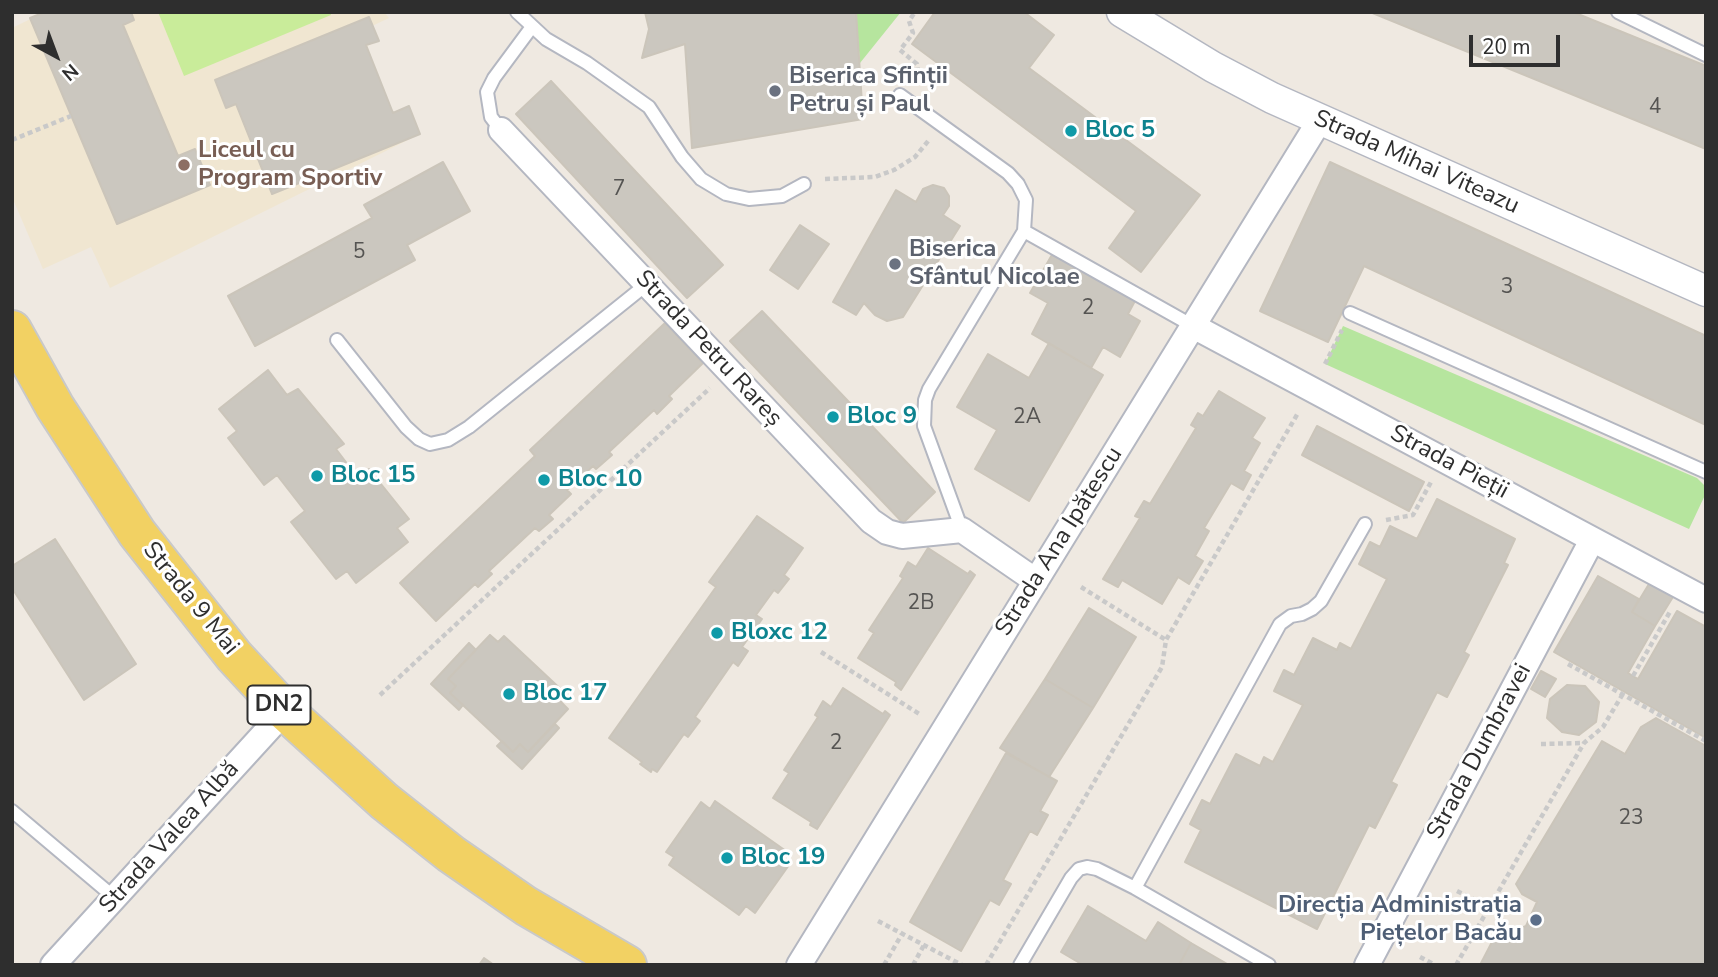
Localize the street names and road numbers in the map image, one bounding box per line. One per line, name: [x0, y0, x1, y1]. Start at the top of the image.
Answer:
street label: Strada Mihai Viteazu: [1309, 105, 1523, 221]
street label: Strada Petru Rareș: [628, 265, 788, 433]
street label: Strada Pieții: [1385, 420, 1513, 506]
street label: Strada Ana Ipătescu: [990, 442, 1130, 642]
street label: Strada 9 Mai: [136, 537, 244, 661]
street label: Strada Dumbravei: [1422, 659, 1538, 845]
road number: DN2: [247, 685, 310, 724]
street label: Strada Valea Albă: [94, 756, 246, 920]

